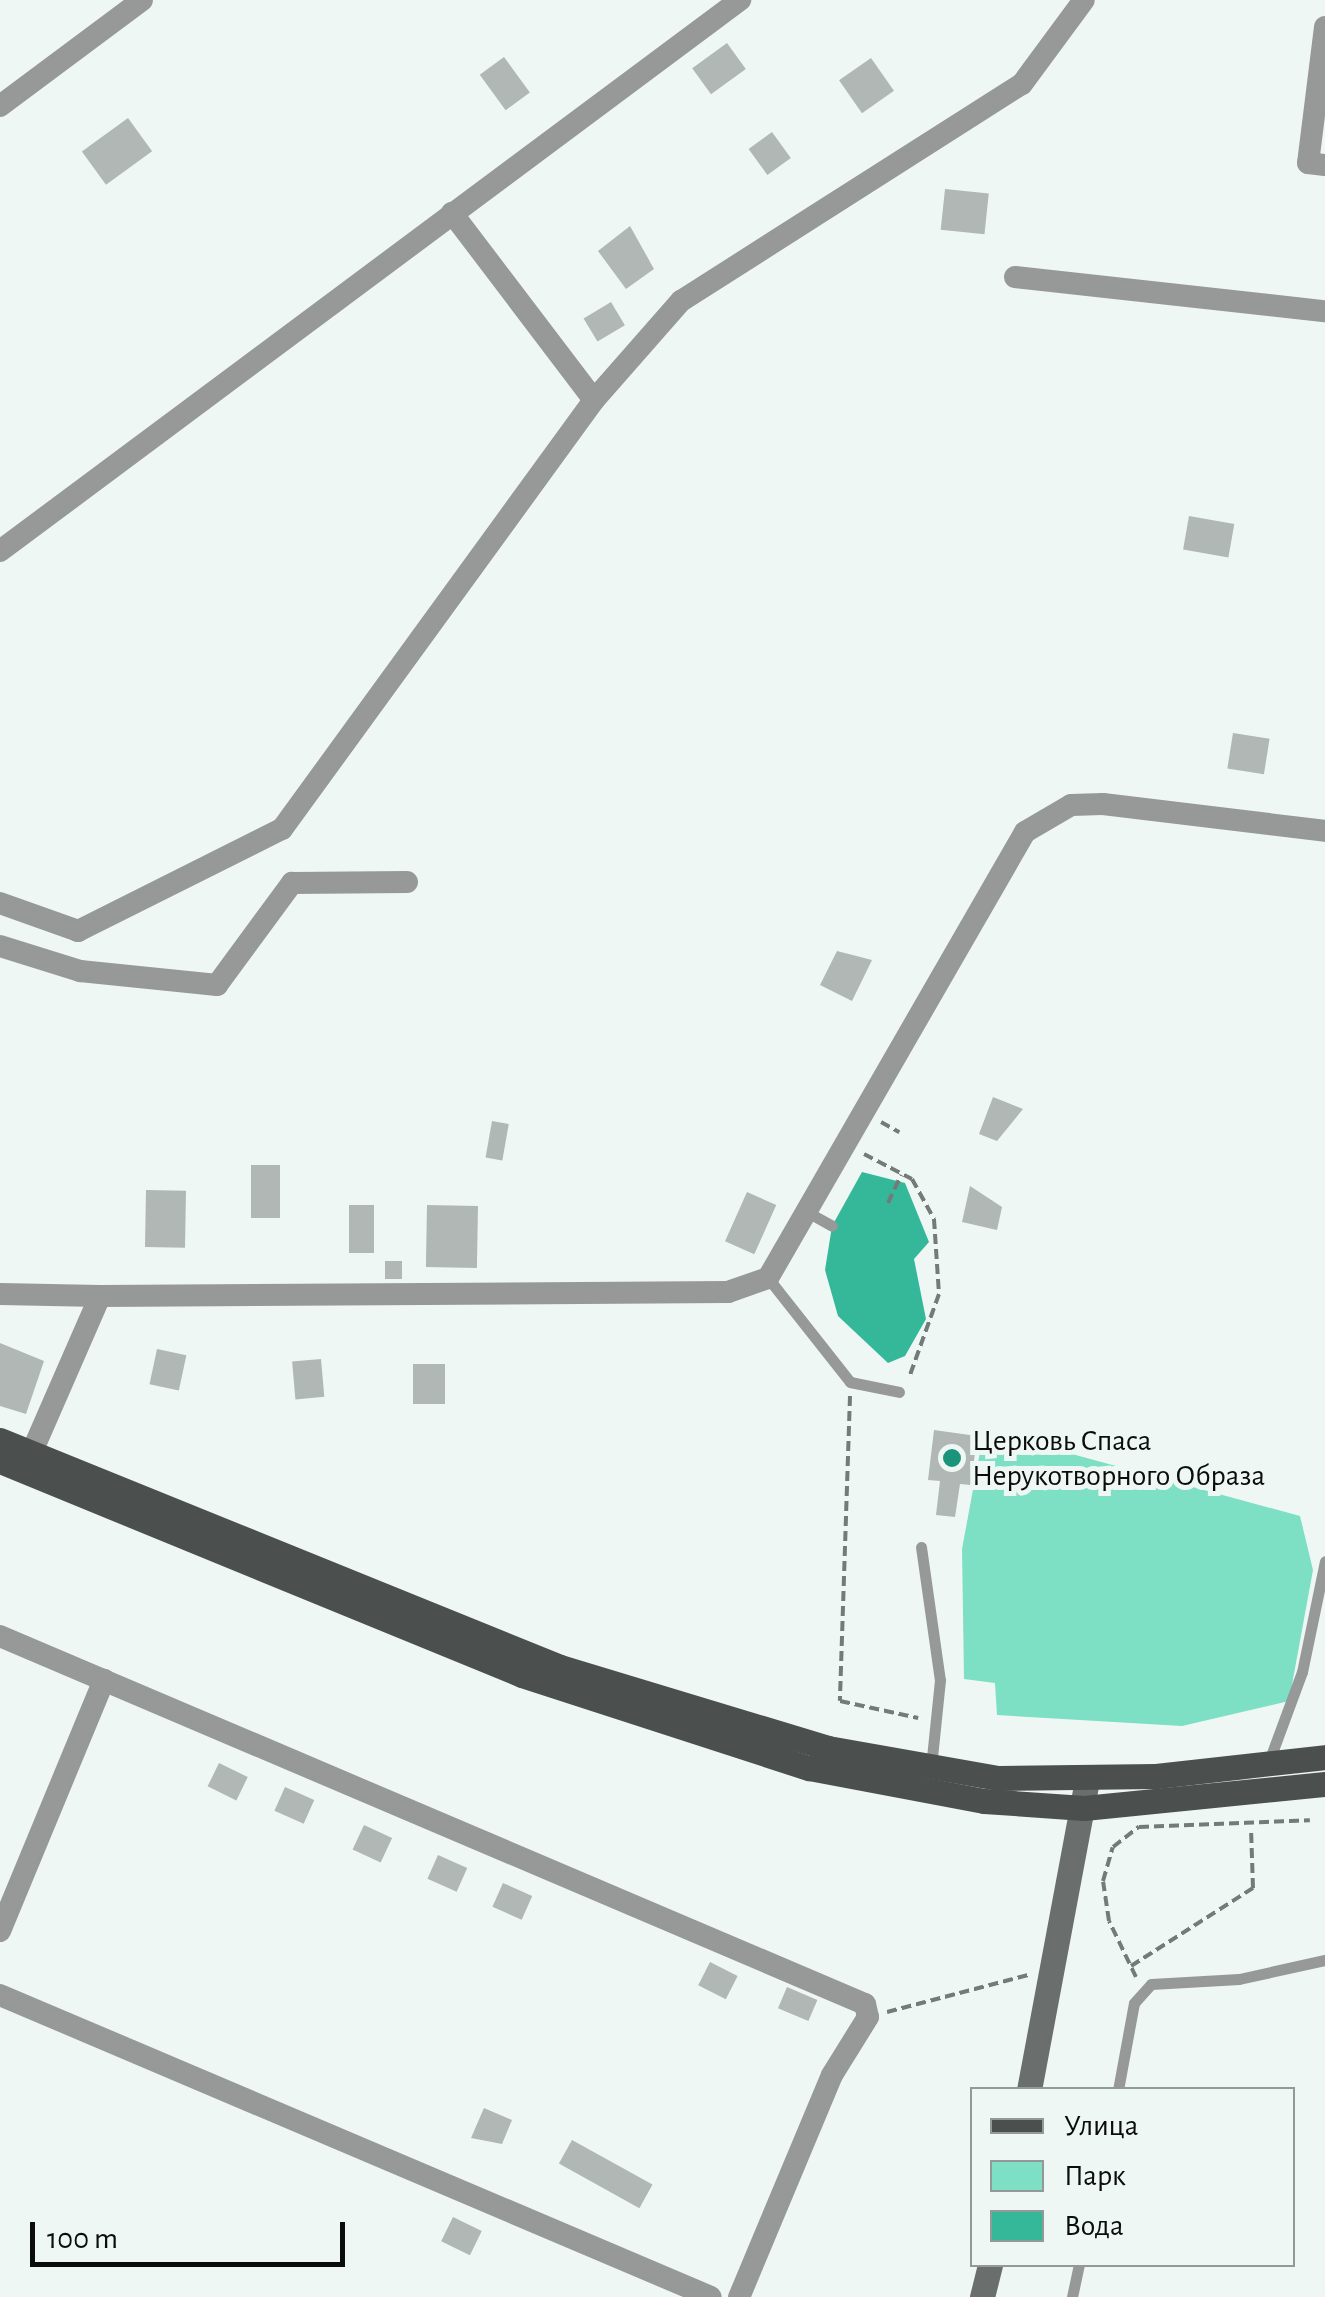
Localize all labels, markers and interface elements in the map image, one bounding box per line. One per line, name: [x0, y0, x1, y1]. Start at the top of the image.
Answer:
place label: Церковь Спаса Нерукотворного Образа: [972, 1423, 1265, 1494]
marker: Церковь Спаса Нерукотворного Образа: [941, 1447, 963, 1469]
legend: [970, 2087, 1295, 2267]
text: Улица: [1064, 2111, 1139, 2141]
text: Парк: [1064, 2161, 1126, 2191]
scale bar: [35, 2202, 350, 2264]
text: Вода: [1064, 2211, 1124, 2241]
text: 100 m: [47, 2224, 118, 2254]

